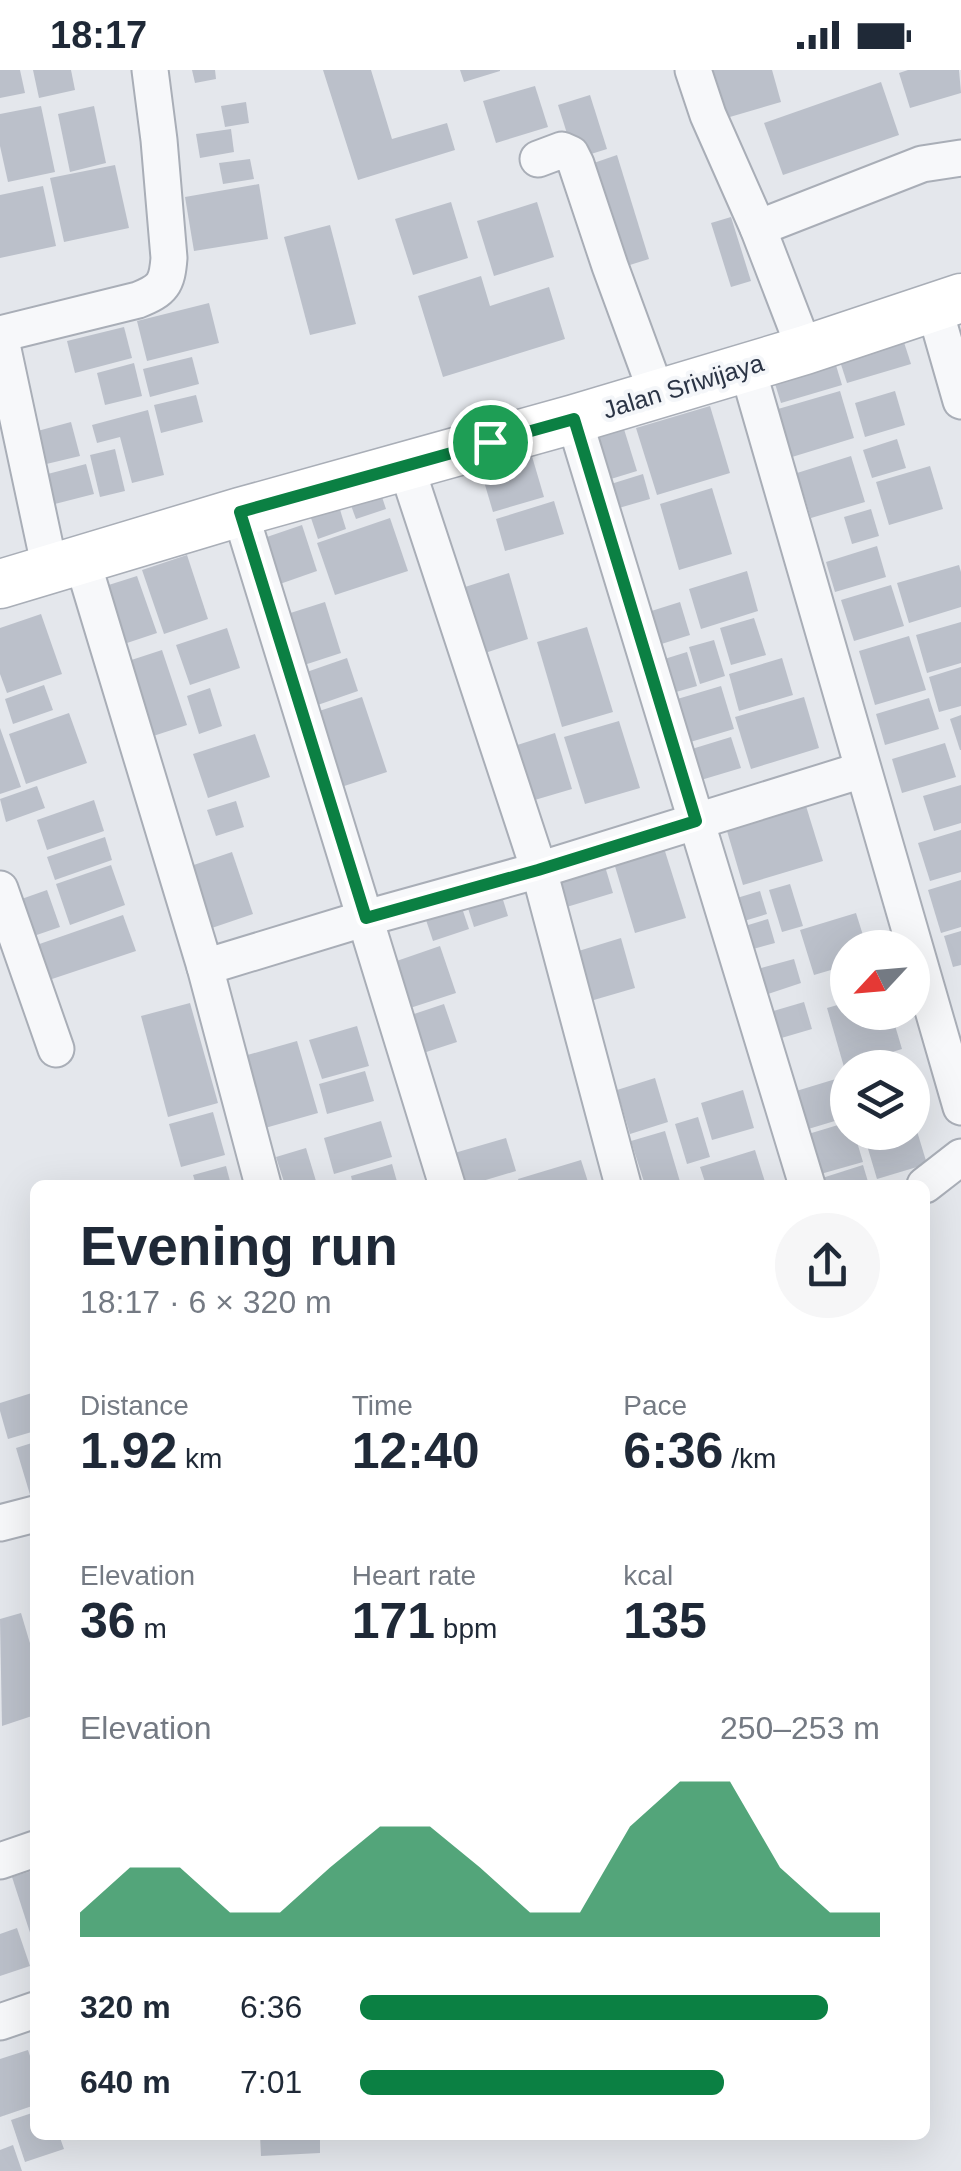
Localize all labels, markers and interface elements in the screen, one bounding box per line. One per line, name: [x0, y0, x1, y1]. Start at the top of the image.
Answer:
text: 18:17: [50, 14, 147, 56]
street label: Jalan Sriwijaya: [599, 348, 767, 424]
pin: [448, 400, 533, 485]
icon: arrive: [463, 415, 518, 470]
north arrow: [830, 930, 930, 1030]
map controls: [830, 930, 930, 1150]
button: layers: [830, 1050, 930, 1150]
button: share: [775, 1213, 880, 1318]
text: Evening run: [80, 1215, 398, 1277]
text: 18:17 · 6 × 320 m: [80, 1284, 332, 1320]
text: Distance: [80, 1390, 189, 1421]
text: Time: [352, 1390, 413, 1421]
text: Pace: [623, 1390, 687, 1421]
text: 1.92: [80, 1423, 177, 1479]
text: 12:40: [352, 1423, 480, 1479]
text: 6:36: [623, 1423, 723, 1479]
text: km: [177, 1443, 222, 1474]
text: /km: [723, 1443, 776, 1474]
text: Elevation: [80, 1560, 195, 1591]
text: Heart rate: [352, 1560, 476, 1591]
text: kcal: [623, 1560, 673, 1591]
text: 36: [80, 1593, 136, 1649]
text: 171: [352, 1593, 435, 1649]
text: 135: [623, 1593, 707, 1649]
text: m: [136, 1613, 167, 1644]
text: bpm: [435, 1613, 497, 1644]
text: Elevation: [80, 1710, 212, 1746]
text: 250–253 m: [720, 1710, 880, 1746]
text: 320 m: [80, 1989, 171, 2025]
text: 6:36: [240, 1989, 302, 2025]
text: 640 m: [80, 2064, 171, 2100]
text: 7:01: [240, 2064, 302, 2100]

